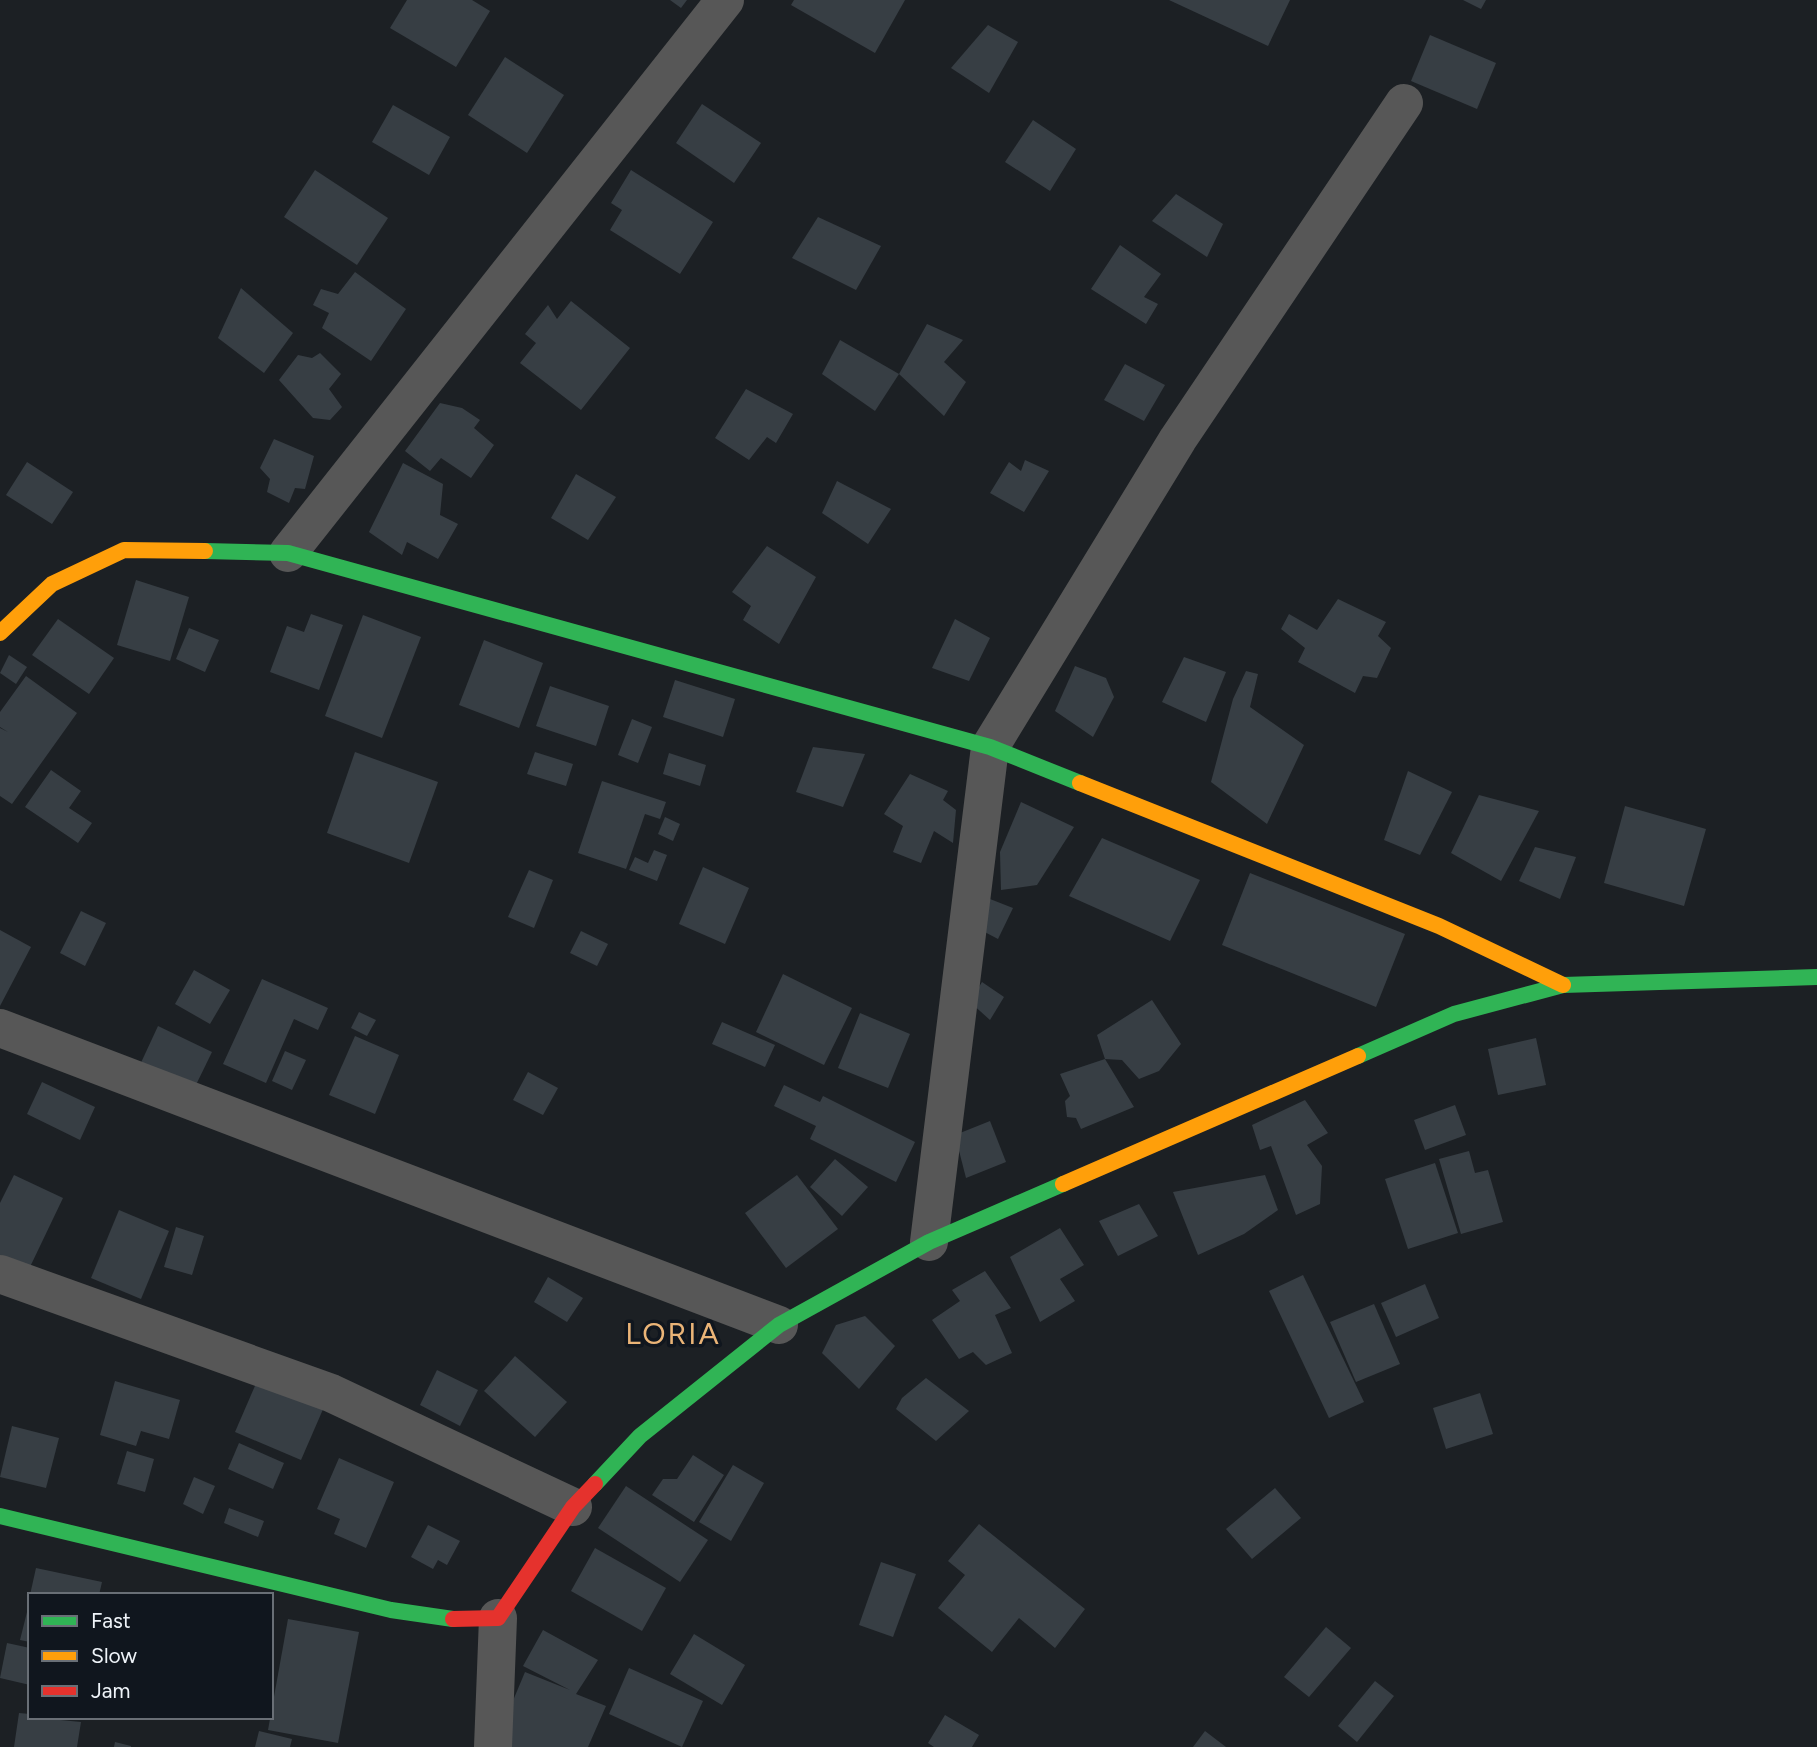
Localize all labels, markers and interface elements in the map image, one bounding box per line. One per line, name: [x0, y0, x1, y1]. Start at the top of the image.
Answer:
district label: LORIA: [625, 1315, 721, 1352]
legend: [28, 1593, 273, 1719]
text: Fast: [91, 1608, 131, 1633]
text: Slow: [91, 1643, 137, 1668]
text: Jam: [91, 1678, 130, 1703]

